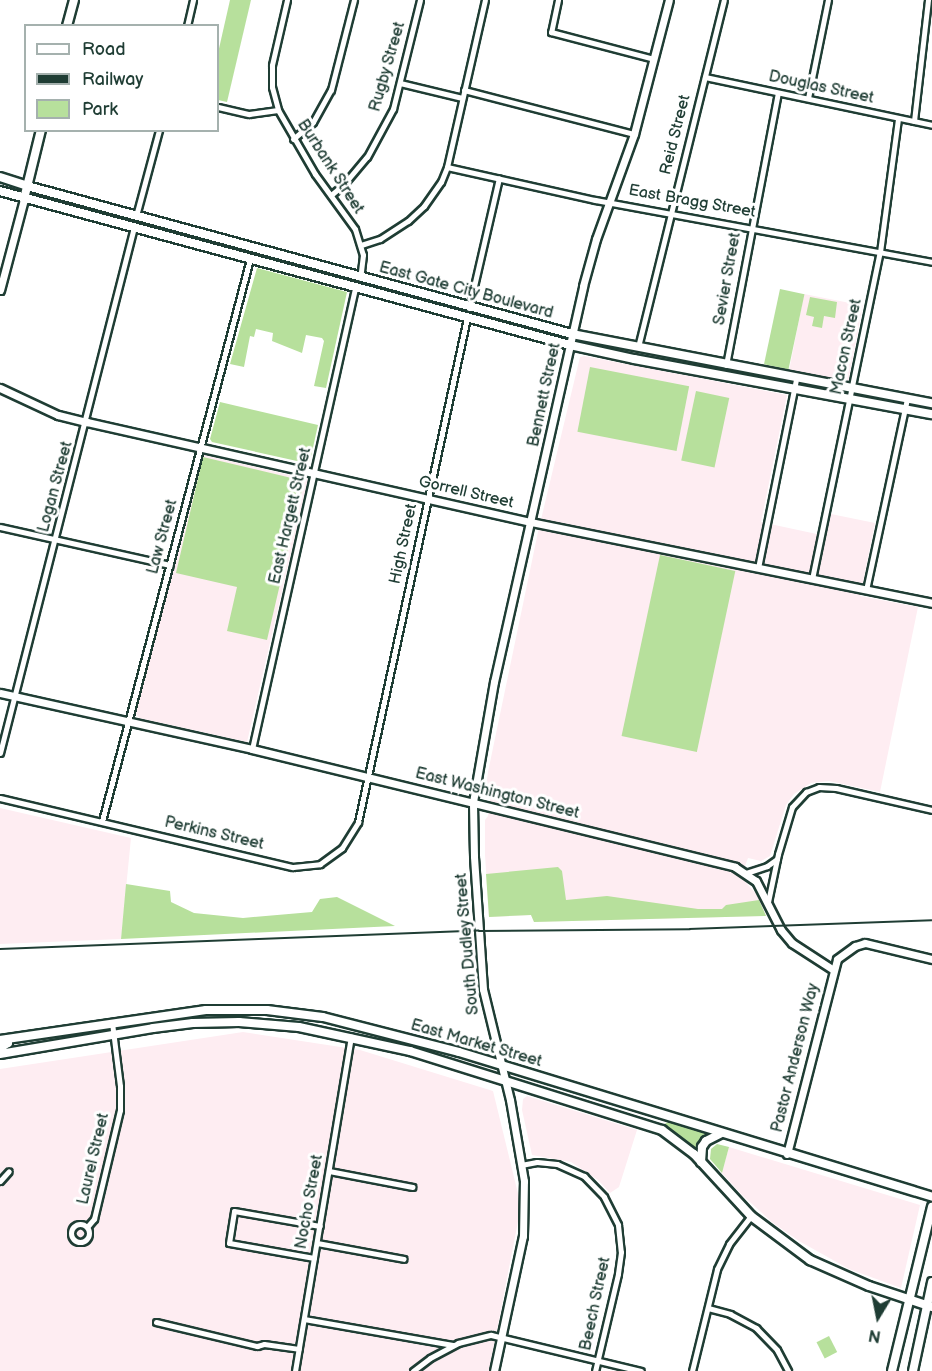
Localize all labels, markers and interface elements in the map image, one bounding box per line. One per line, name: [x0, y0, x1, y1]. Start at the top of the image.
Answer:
street label: Rugby Street: [366, 19, 410, 115]
legend: [24, 24, 219, 132]
text: Road: [82, 39, 126, 60]
street label: Douglas Street: [767, 67, 875, 109]
text: Railway: [82, 69, 144, 90]
street label: Reid Street: [657, 93, 695, 177]
text: Park: [82, 99, 118, 120]
street label: Burbank Street: [292, 116, 368, 218]
street label: East Bragg Street: [627, 181, 757, 223]
street label: Sevier Street: [710, 231, 746, 327]
street label: East Gate City Boulevard: [376, 258, 556, 324]
street label: Macon Street: [827, 297, 867, 397]
street label: Bennett Street: [525, 341, 565, 449]
street label: Logan Street: [35, 439, 77, 535]
street label: East Hargett Street: [266, 446, 316, 586]
street label: Gorrell Street: [416, 473, 516, 513]
street label: Law Street: [144, 497, 182, 577]
street label: High Street: [386, 502, 422, 586]
street label: East Washington Street: [413, 764, 581, 824]
street label: Perkins Street: [162, 813, 266, 855]
street label: South Dudley Street: [452, 872, 484, 1016]
street label: Pastor Anderson Way: [768, 981, 824, 1135]
street label: East Market Street: [408, 1016, 544, 1072]
street label: Laurel Street: [74, 1111, 114, 1207]
street label: Nocho Street: [292, 1153, 328, 1251]
street label: Beech Street: [577, 1255, 615, 1353]
north arrow: [848, 1287, 908, 1347]
text: N: [867, 1325, 882, 1346]

